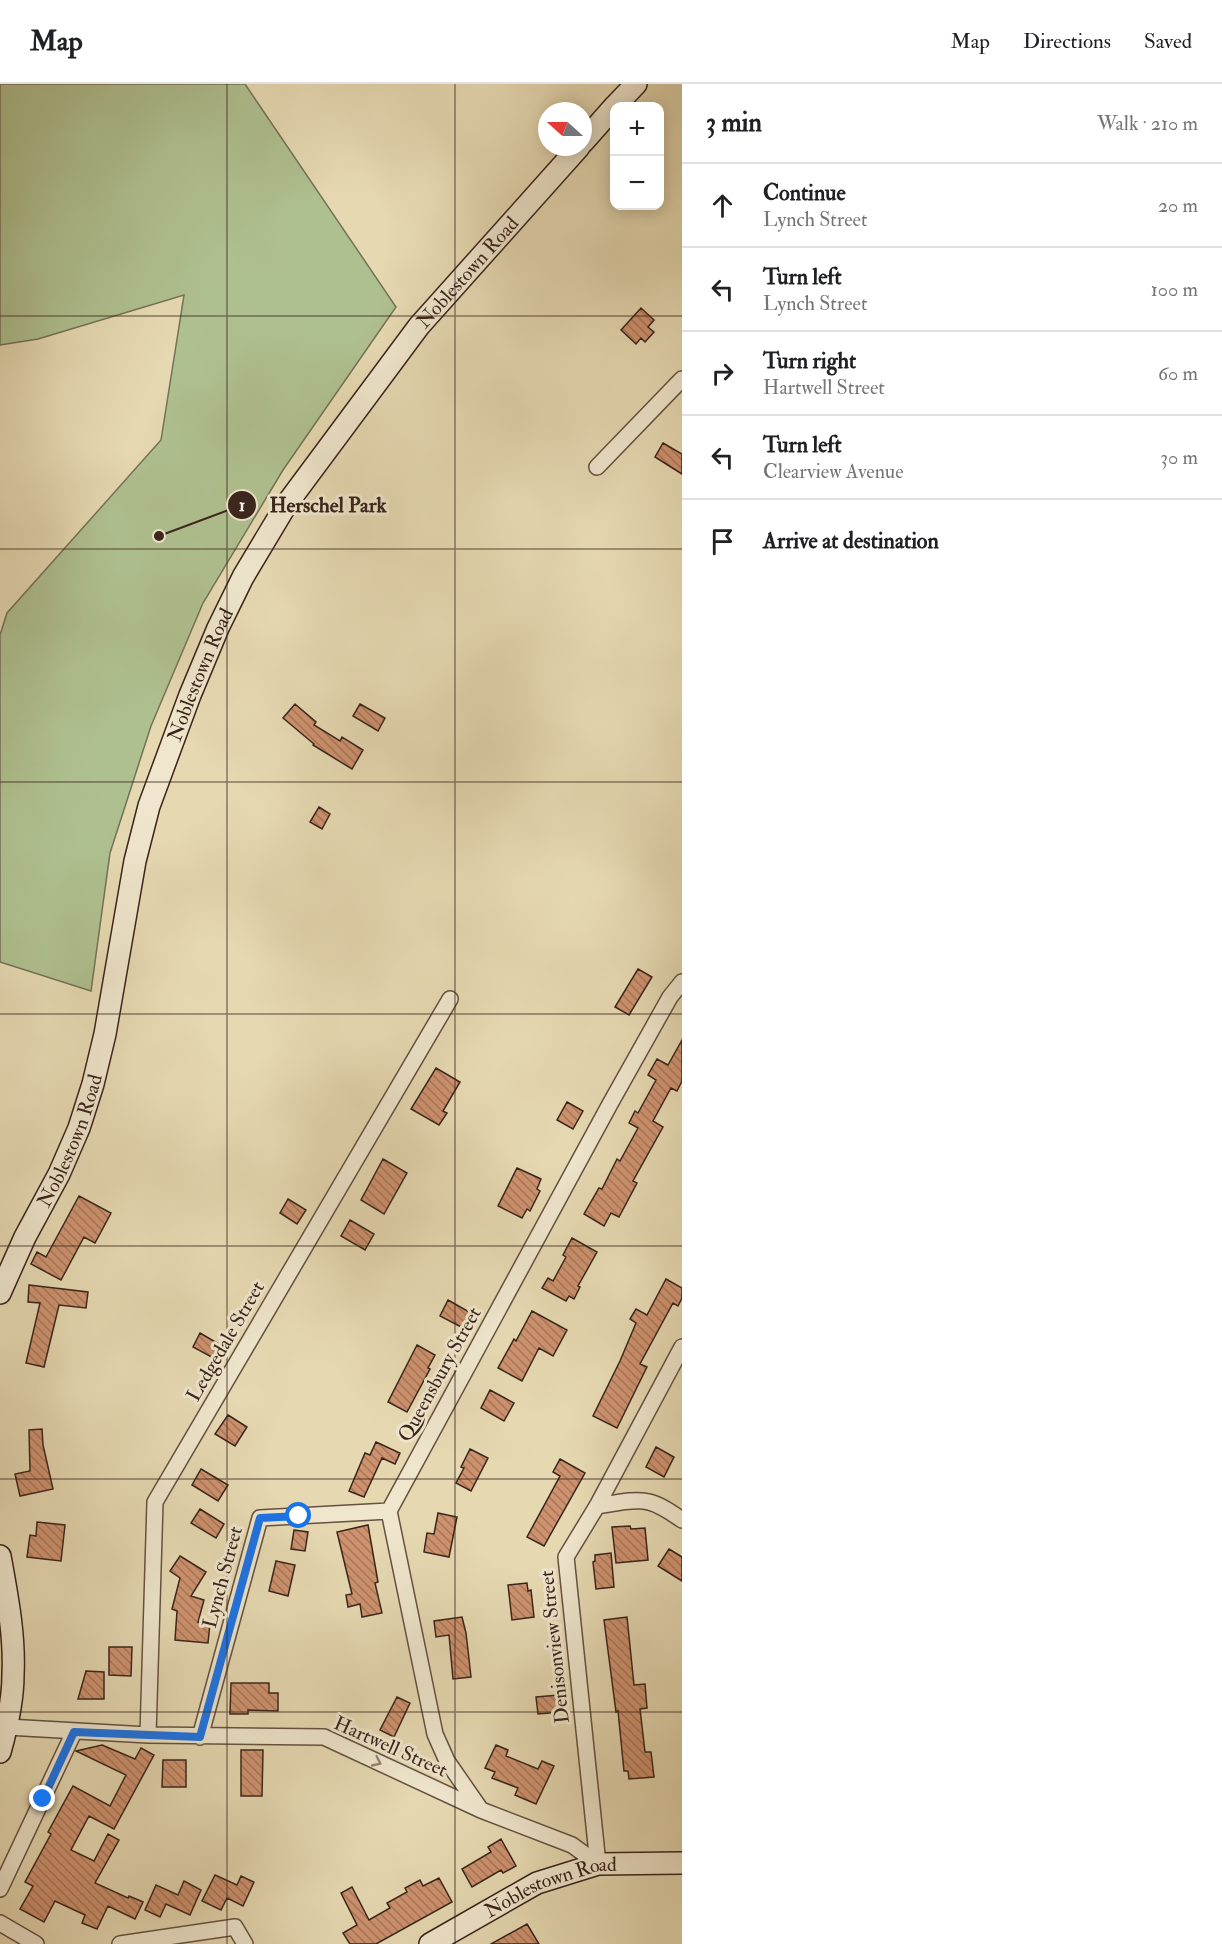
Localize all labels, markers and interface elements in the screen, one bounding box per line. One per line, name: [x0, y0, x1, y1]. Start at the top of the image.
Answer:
text: Map: [30, 24, 83, 59]
text: Map: [950, 28, 990, 55]
text: Directions: [1023, 28, 1111, 55]
text: Saved: [1144, 28, 1192, 55]
north arrow: [538, 102, 592, 156]
map controls: [610, 102, 664, 210]
button: +: [610, 102, 664, 156]
text: 3 min: [706, 107, 762, 139]
text: Walk · 210 m: [1097, 111, 1198, 136]
button: −: [610, 156, 664, 210]
text: Continue: [763, 179, 846, 207]
icon: ahead: [706, 189, 739, 222]
text: 20 m: [1158, 193, 1198, 218]
text: Lynch Street: [763, 207, 867, 232]
street label: Noblestown Road: [411, 211, 524, 334]
text: Turn left: [763, 263, 842, 291]
icon: left: [706, 273, 739, 306]
text: 100 m: [1151, 277, 1198, 302]
text: Lynch Street: [763, 291, 867, 316]
text: Turn right: [763, 347, 856, 375]
icon: right: [706, 357, 739, 390]
text: 60 m: [1158, 361, 1198, 386]
text: Hartwell Street: [763, 375, 885, 400]
text: Turn left: [763, 431, 842, 459]
icon: left: [706, 441, 739, 474]
text: 30 m: [1160, 445, 1198, 470]
text: Clearview Avenue: [763, 459, 904, 484]
callout: Herschel Park: [227, 485, 398, 524]
text: Herschel Park: [269, 492, 387, 519]
text: 1: [239, 494, 245, 517]
icon: arrive: [706, 525, 739, 558]
text: Arrive at destination: [763, 527, 939, 555]
street label: Noblestown Road: [162, 604, 239, 745]
street label: Noblestown Road: [31, 1072, 108, 1212]
street label: Ledgedale Street: [181, 1276, 270, 1406]
street label: Queensbury Street: [392, 1302, 487, 1446]
route start: [285, 1502, 311, 1528]
street label: Lynch Street: [197, 1523, 248, 1631]
street label: Denisonview Street: [534, 1569, 575, 1725]
street label: Hartwell Street: [330, 1710, 452, 1783]
one-way arrow: [371, 1754, 382, 1766]
route end: [29, 1785, 55, 1811]
street label: Noblestown Road: [480, 1852, 617, 1924]

